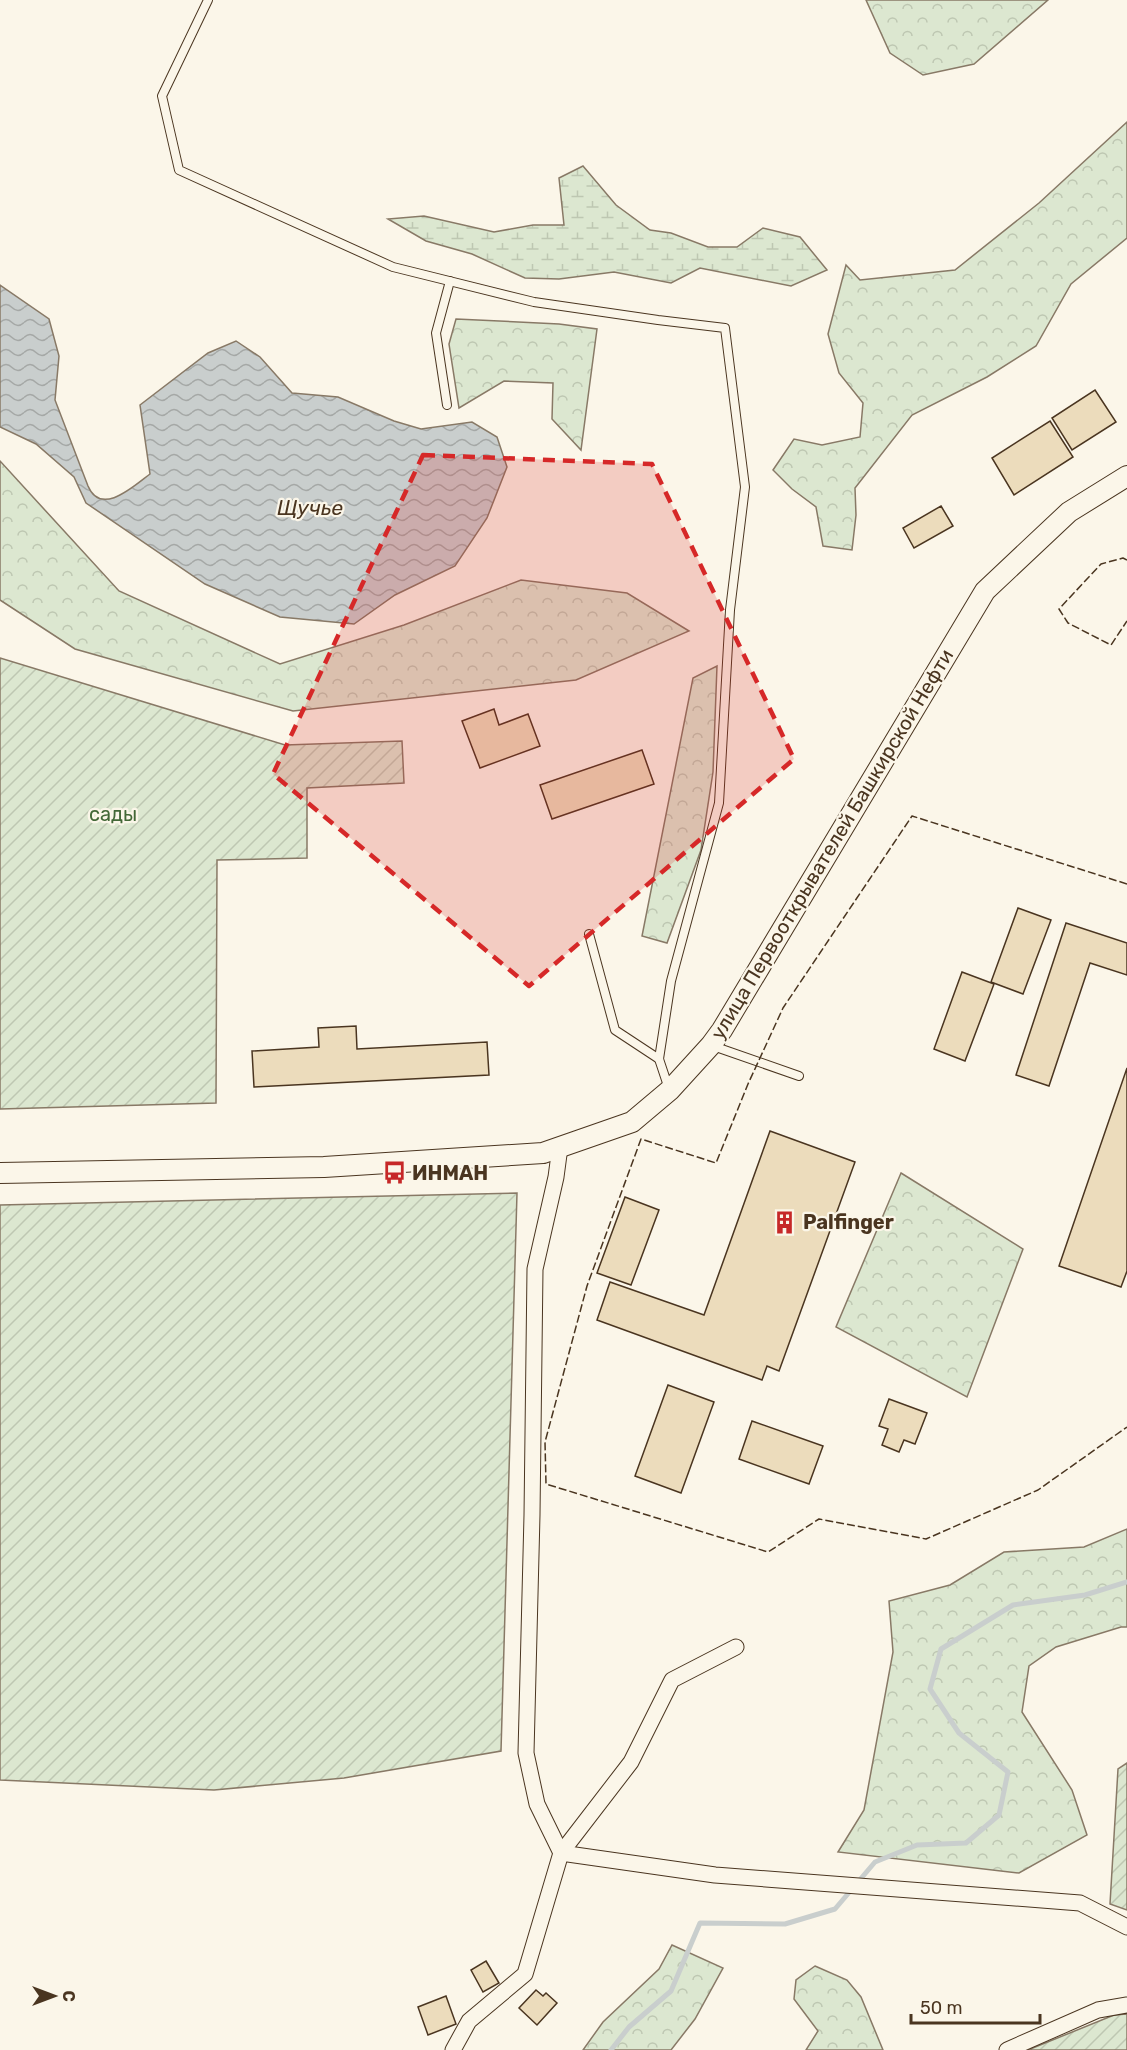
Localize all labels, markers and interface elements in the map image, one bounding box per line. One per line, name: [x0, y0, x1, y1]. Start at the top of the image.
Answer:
water label: Щучье: [277, 495, 343, 520]
street label: улица Первооткрывателей Башкирской Нефти: [706, 645, 958, 1043]
park label: сады: [89, 802, 137, 826]
bus stop icon: ИНМАН: [381, 1160, 407, 1186]
place label: ИНМАН: [412, 1161, 488, 1185]
building icon: Palfinger: [772, 1209, 798, 1235]
place label: Palfinger: [803, 1210, 894, 1234]
north arrow: [24, 1966, 84, 2026]
scale bar: [911, 1987, 1040, 2025]
text: С: [59, 1990, 78, 2002]
text: 50 m: [920, 1997, 963, 2019]

